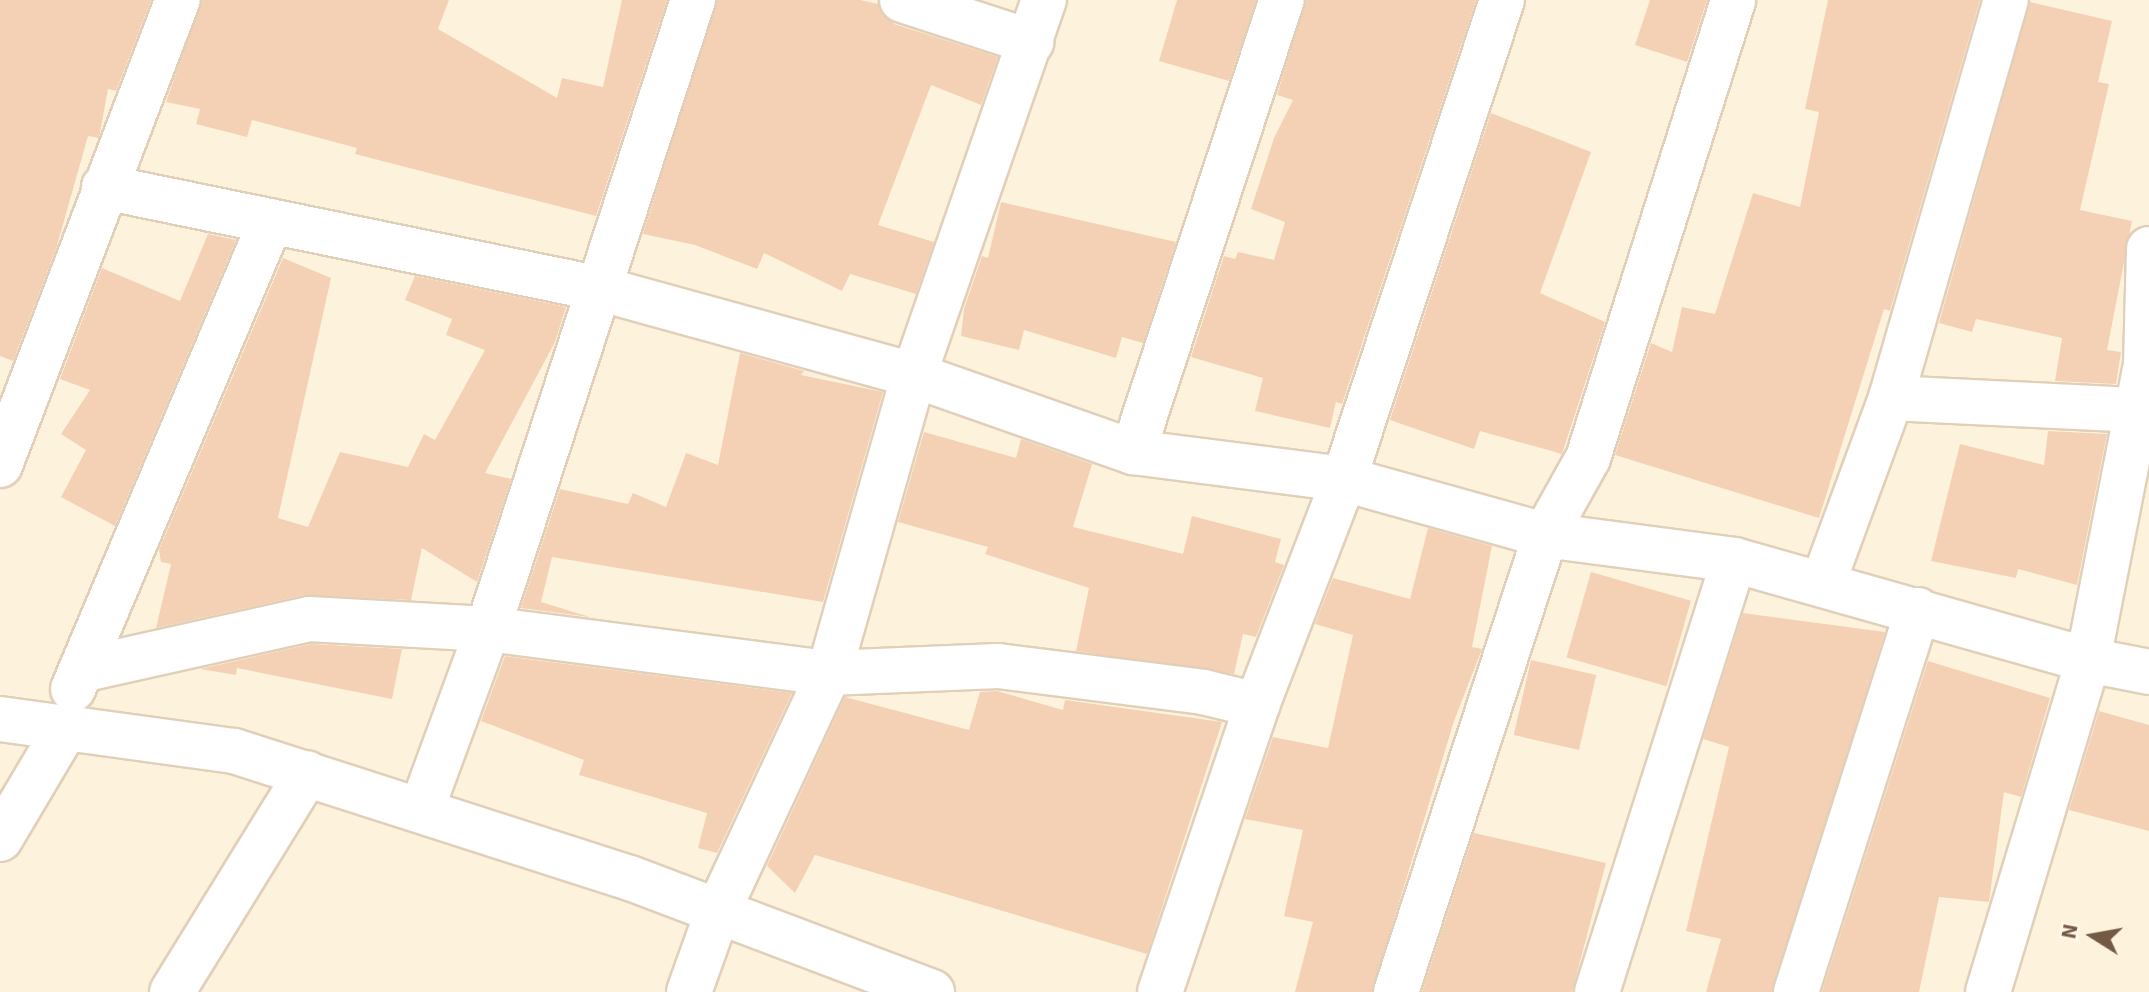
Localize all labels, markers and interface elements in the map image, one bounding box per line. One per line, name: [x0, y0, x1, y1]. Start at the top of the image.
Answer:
north arrow: [2053, 896, 2133, 976]
text: N: [2052, 921, 2087, 942]

